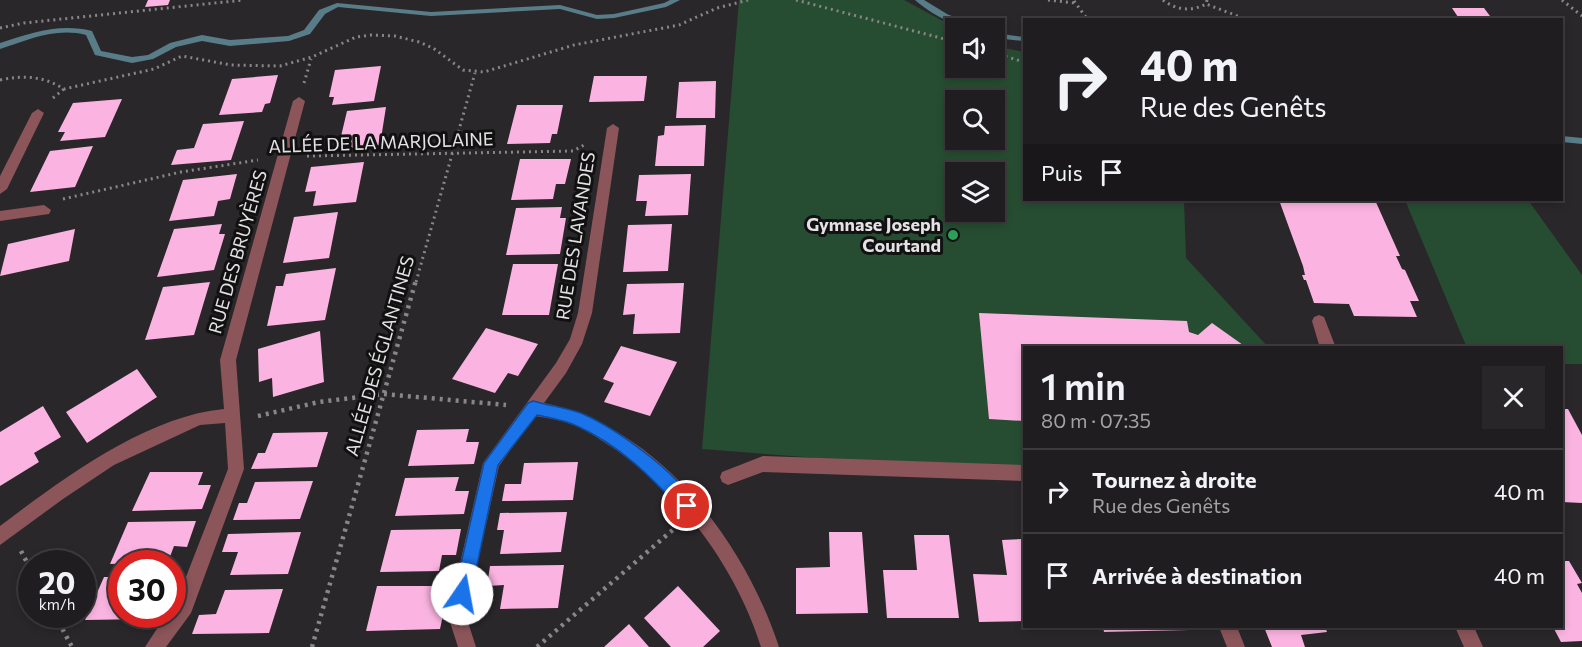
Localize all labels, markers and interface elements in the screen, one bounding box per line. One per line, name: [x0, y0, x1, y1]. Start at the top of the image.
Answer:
map controls: [945, 18, 1005, 222]
button: sound: [945, 18, 1005, 78]
text: 40 m: [1140, 38, 1238, 90]
icon: right: [1041, 42, 1119, 120]
button: search: [945, 90, 1005, 150]
text: Rue des Genêts: [1140, 90, 1327, 123]
street label: ALLÉE DE LA MARJOLAINE: [268, 127, 494, 157]
street label: RUE DES LAVANDES: [551, 150, 599, 321]
icon: arrive: [1095, 156, 1128, 189]
text: Puis: [1041, 159, 1083, 186]
button: layers: [945, 162, 1005, 222]
street label: RUE DES BRUYÈRES: [203, 167, 271, 336]
place label: Gymnase Joseph Courtand: [806, 213, 941, 256]
marker: Gymnase Joseph Courtand: [946, 228, 960, 242]
street label: ALLÉE DES ÉGLANTINES: [340, 253, 418, 458]
text: 1 min: [1041, 363, 1126, 407]
button: close: [1482, 366, 1545, 429]
text: 80 m · 07:35: [1041, 408, 1151, 432]
text: Tournez à droite: [1092, 466, 1257, 493]
icon: right: [1041, 475, 1074, 508]
text: 40 m: [1494, 478, 1545, 505]
pin: [661, 480, 712, 531]
icon: arrive: [670, 489, 703, 522]
text: Rue des Genêts: [1092, 493, 1230, 517]
speed limit sign: 30: [108, 550, 186, 628]
icon: arrive: [1041, 559, 1074, 592]
position arrow: [430, 562, 494, 626]
text: Arrivée à destination: [1092, 562, 1302, 589]
text: 40 m: [1494, 562, 1545, 589]
text: 20: [39, 563, 75, 600]
text: km/h: [39, 595, 75, 613]

